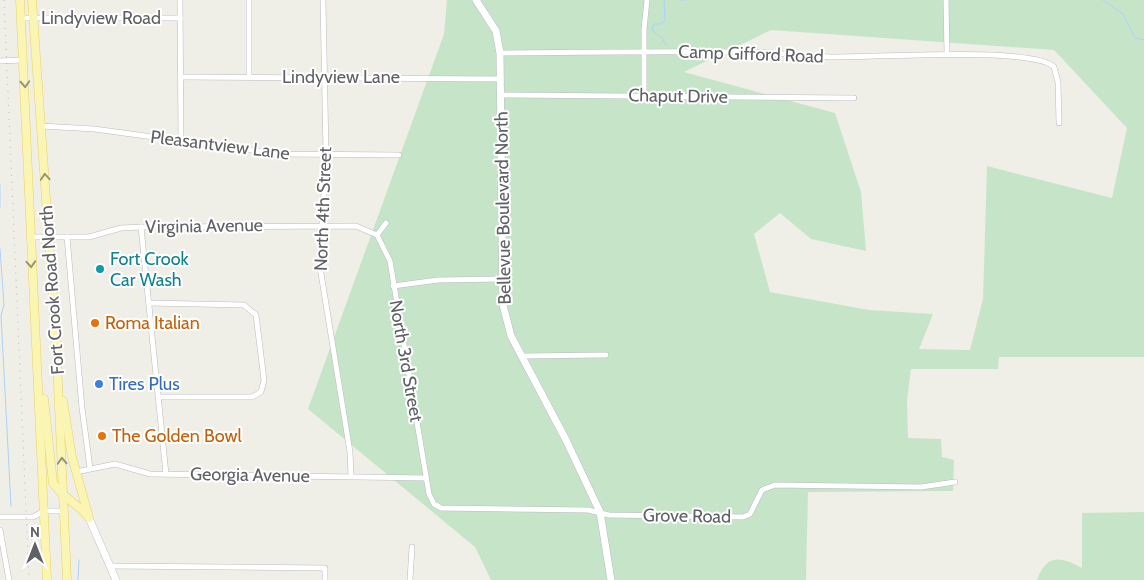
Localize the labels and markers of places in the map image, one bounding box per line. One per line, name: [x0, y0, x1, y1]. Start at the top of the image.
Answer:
place label: Fort Crook Car Wash: [110, 248, 190, 291]
marker: Fort Crook Car Wash: [94, 263, 106, 275]
place label: Roma Italian: [105, 312, 200, 334]
marker: Roma Italian: [89, 317, 101, 329]
place label: Tires Plus: [109, 373, 180, 395]
marker: Tires Plus: [93, 378, 105, 390]
place label: The Golden Bowl: [112, 425, 242, 447]
marker: The Golden Bowl: [96, 430, 108, 442]

